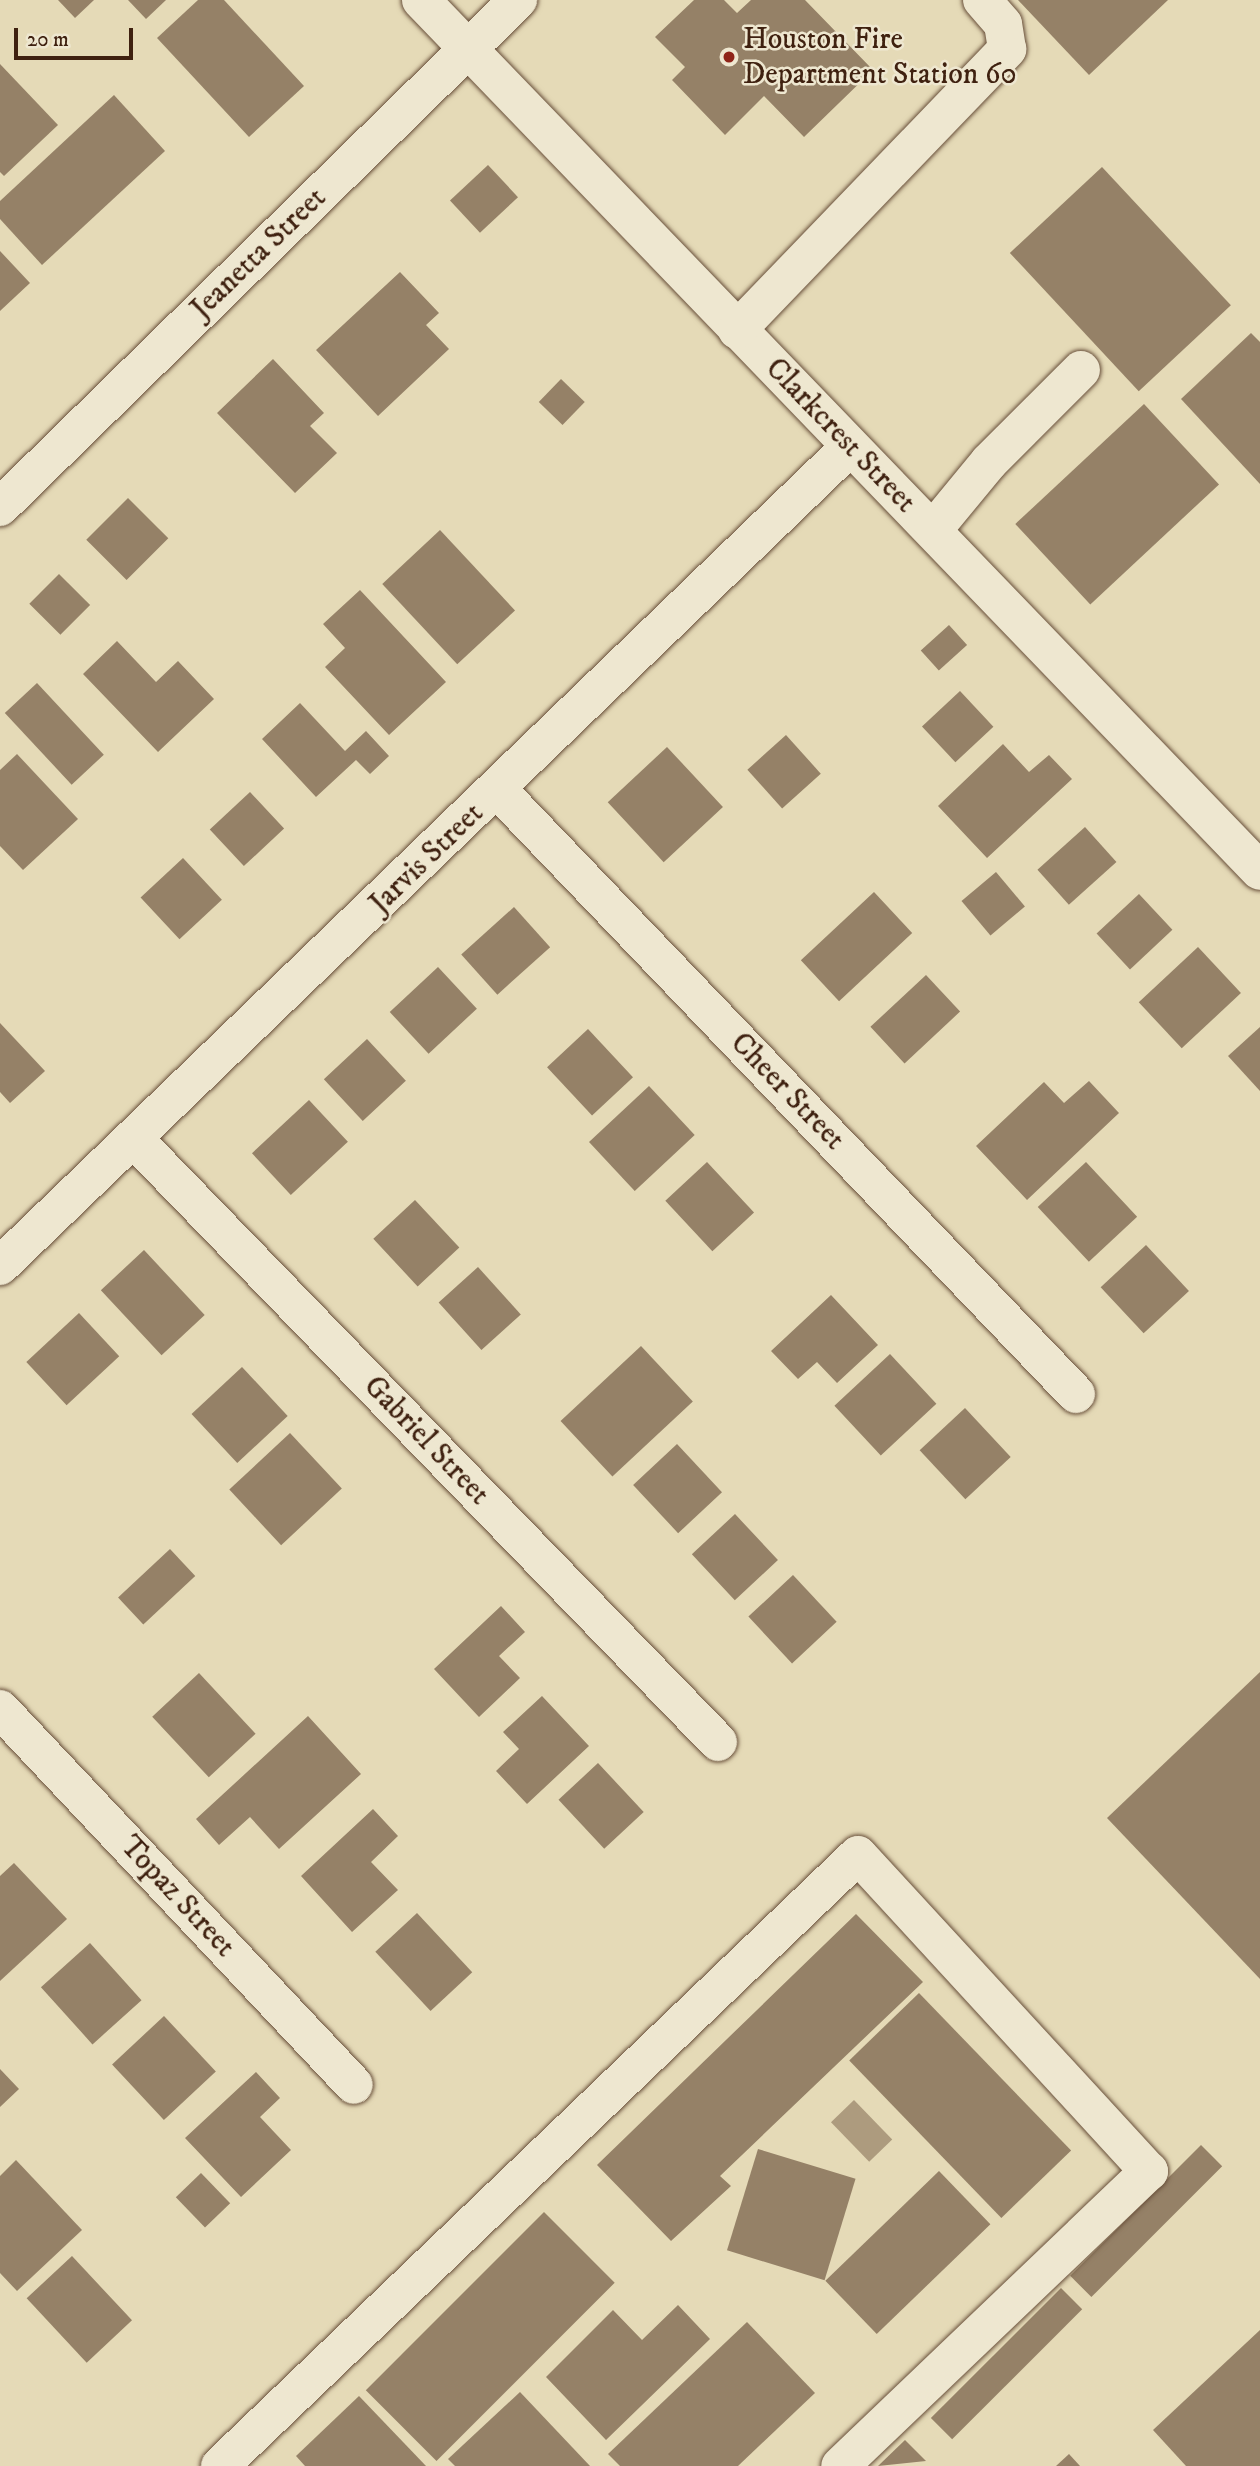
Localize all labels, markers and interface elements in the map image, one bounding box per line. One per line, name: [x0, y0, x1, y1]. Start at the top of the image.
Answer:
scale bar: [18, 14, 136, 58]
place label: Houston Fire Department Station 60: [743, 22, 1017, 92]
text: 20 m: [27, 27, 69, 53]
marker: Houston Fire Department Station 60: [721, 49, 737, 65]
street label: Jeanetta Street: [184, 181, 334, 327]
street label: Clarkcrest Street: [757, 351, 923, 521]
street label: Jarvis Street: [363, 796, 491, 922]
street label: Cheer Street: [722, 1026, 852, 1158]
street label: Gabriel Street: [356, 1369, 496, 1513]
street label: Topaz Street: [112, 1829, 242, 1965]

